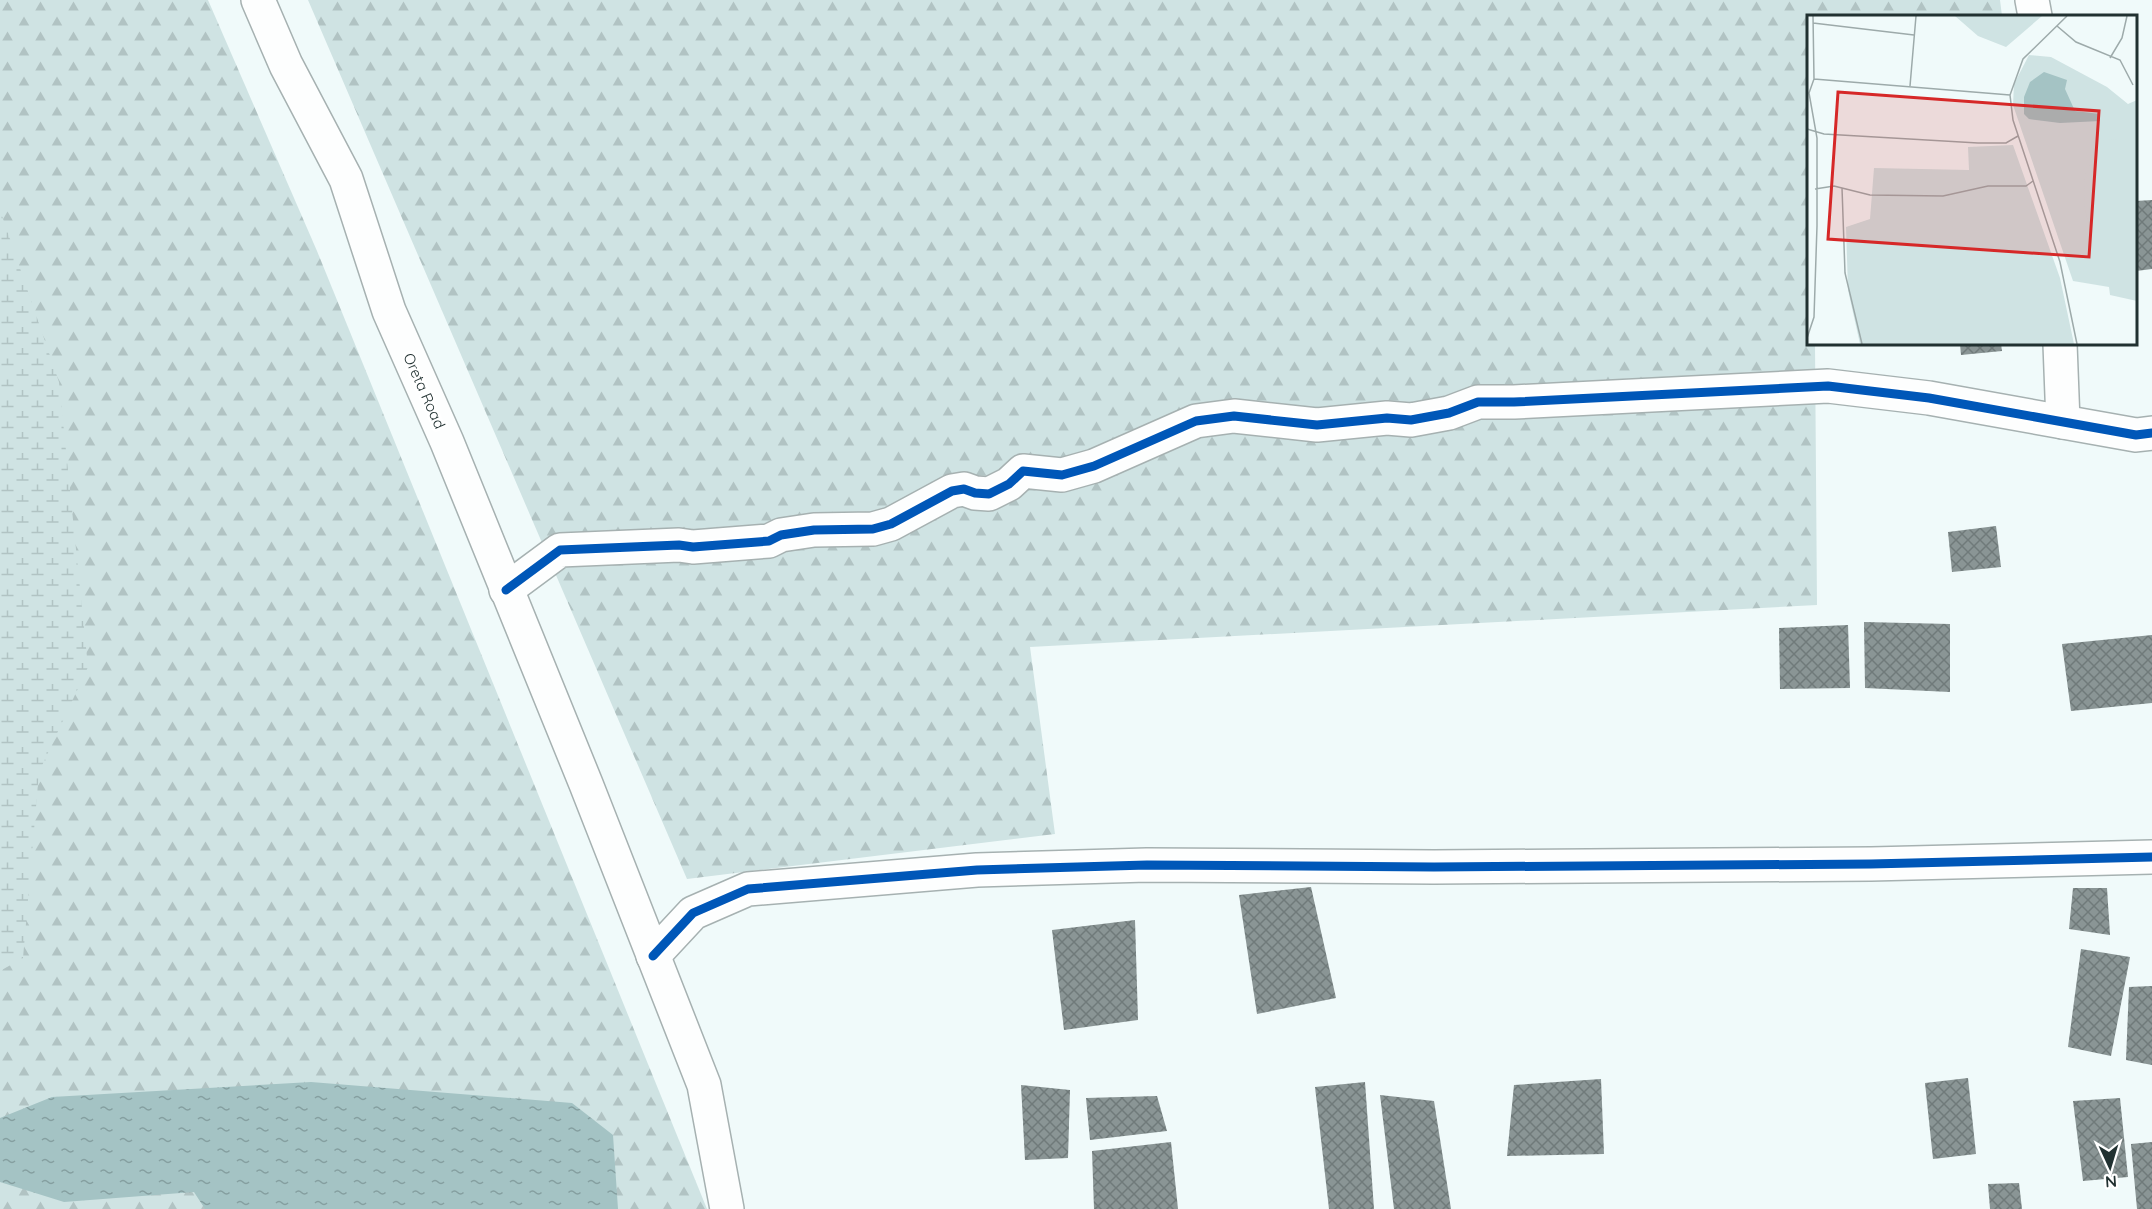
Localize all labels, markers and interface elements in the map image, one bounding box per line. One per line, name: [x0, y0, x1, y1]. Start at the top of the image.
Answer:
inset map: [1807, 15, 2137, 345]
street label: Oreta Road: [399, 350, 450, 432]
north arrow: [2080, 1137, 2140, 1197]
text: N: [2104, 1172, 2118, 1192]

